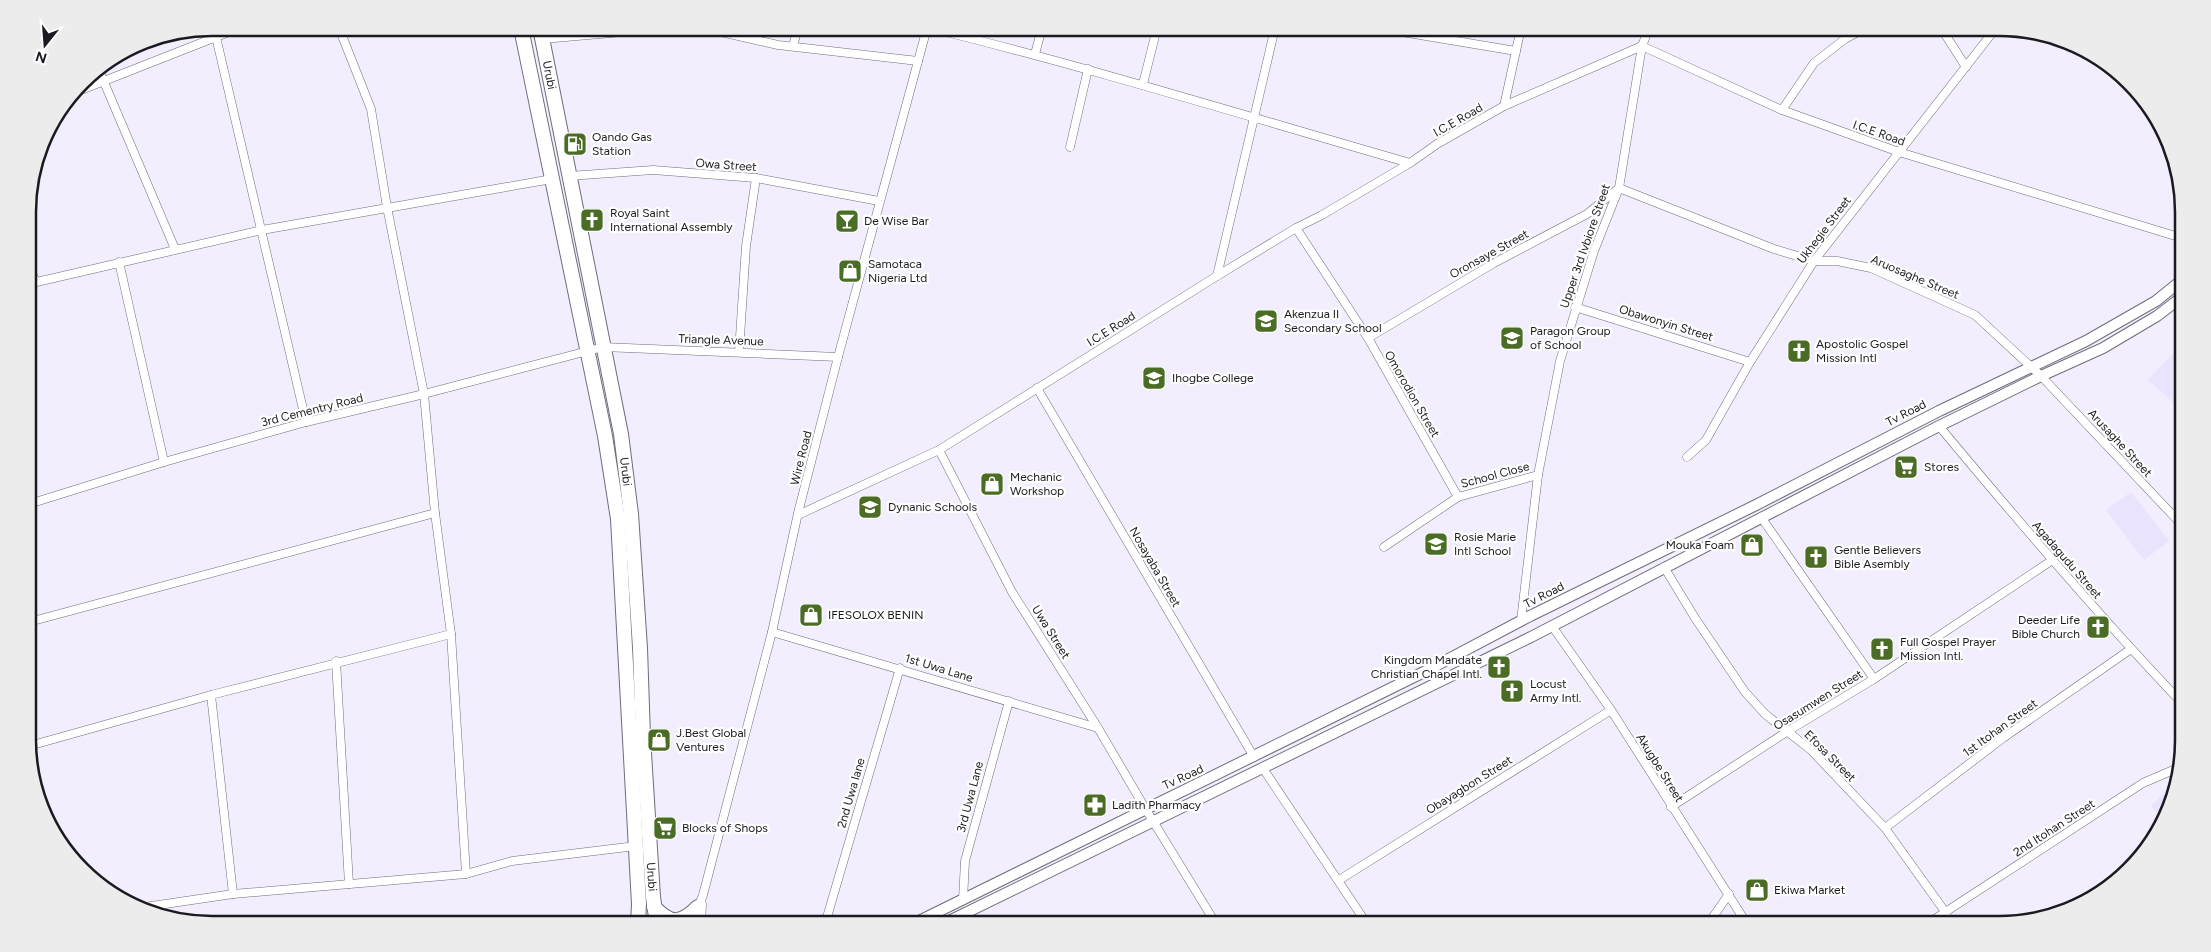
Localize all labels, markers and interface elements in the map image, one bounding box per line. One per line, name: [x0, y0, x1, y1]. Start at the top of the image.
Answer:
north arrow: [20, 20, 70, 70]
text: N: [34, 47, 49, 67]
street label: Urubi: [540, 59, 559, 91]
street label: I.C.E Road: [1431, 100, 1485, 140]
street label: I.C.E Road: [1851, 117, 1907, 149]
place label: Oando Gas Station: [592, 130, 652, 158]
fuel station icon: Oando Gas Station: [562, 131, 588, 157]
street label: Owa Street: [695, 156, 758, 174]
street label: Upper 3rd Ivbiore Street: [1557, 182, 1613, 310]
street label: Ukhegie Street: [1794, 193, 1854, 266]
place label: Royal Saint International Assembly: [610, 206, 733, 234]
church icon: Royal Saint International Assembly: [579, 207, 605, 233]
bar icon: De Wise Bar: [834, 208, 860, 234]
place label: De Wise Bar: [864, 214, 929, 228]
street label: Oronsaye Street: [1447, 226, 1531, 281]
street label: Aruosaghe Street: [1869, 252, 1962, 302]
place label: Samotaca Nigeria Ltd: [868, 257, 927, 285]
shop icon: Samotaca Nigeria Ltd: [837, 258, 863, 284]
street label: Obawonyin Street: [1617, 302, 1715, 344]
place label: Akenzua II Secondary School: [1284, 307, 1382, 335]
school or university icon: Akenzua II Secondary School: [1253, 308, 1279, 334]
street label: I.C.E Road: [1084, 309, 1138, 349]
place label: Paragon Group of School: [1530, 324, 1611, 352]
school or university icon: Paragon Group of School: [1499, 325, 1525, 351]
street label: Triangle Avenue: [678, 332, 764, 349]
place label: Apostolic Gospel Mission Intl: [1816, 337, 1908, 365]
church icon: Apostolic Gospel Mission Intl: [1786, 338, 1812, 364]
street label: Omorodion Street: [1382, 348, 1443, 440]
school or university icon: Ihogbe College: [1141, 365, 1167, 391]
place label: Ihogbe College: [1172, 371, 1254, 385]
street label: 3rd Cementry Road: [259, 391, 365, 429]
street label: Tv Road: [1884, 397, 1928, 429]
street label: Arusaghe Street: [2085, 406, 2155, 480]
street label: Wire Road: [787, 429, 815, 487]
supermarket icon: Stores: [1893, 454, 1919, 480]
street label: Urubi: [617, 456, 634, 487]
street label: School Close: [1459, 459, 1531, 491]
place label: Stores: [1924, 460, 1959, 474]
place label: Mechanic Workshop: [1010, 470, 1064, 498]
shop icon: Mechanic Workshop: [979, 471, 1005, 497]
school or university icon: Dynanic Schools: [857, 494, 883, 520]
place label: Dynanic Schools: [888, 500, 977, 514]
street label: Agadagudu Street: [2029, 518, 2105, 602]
street label: Nosayaba Street: [1126, 525, 1184, 610]
place label: Rosie Marie Intl School: [1454, 530, 1516, 558]
school or university icon: Rosie Marie Intl School: [1423, 531, 1449, 557]
shop icon: Mouka Foam: [1739, 532, 1765, 558]
place label: Mouka Foam: [1666, 538, 1734, 552]
place label: Gentle Believers Bible Asembly: [1834, 543, 1921, 571]
church icon: Gentle Believers Bible Asembly: [1803, 544, 1829, 570]
street label: Tv Road: [1522, 579, 1566, 611]
shop icon: IFESOLOX BENIN: [798, 602, 824, 628]
street label: Uwa Street: [1029, 603, 1073, 662]
place label: IFESOLOX BENIN: [828, 608, 923, 622]
place label: Deeder Life Bible Church: [2011, 613, 2080, 641]
church icon: Deeder Life Bible Church: [2085, 614, 2111, 640]
place label: Full Gospel Prayer Mission Intl.: [1900, 635, 1996, 663]
church icon: Full Gospel Prayer Mission Intl.: [1869, 636, 1895, 662]
street label: 1st Uwa Lane: [903, 651, 975, 685]
place label: Kingdom Mandate Christian Chapel Intl.: [1371, 653, 1482, 681]
church icon: Kingdom Mandate Christian Chapel Intl.: [1486, 654, 1512, 680]
street label: Osasumwen Street: [1771, 667, 1866, 733]
place label: Locust Army Intl.: [1530, 677, 1581, 705]
church icon: Locust Army Intl.: [1499, 678, 1525, 704]
street label: 1st Itohan Street: [1960, 696, 2040, 760]
place label: J.Best Global Ventures: [676, 726, 746, 754]
shop icon: J.Best Global Ventures: [646, 727, 672, 753]
street label: Efosa Street: [1801, 727, 1859, 785]
street label: Akugbe Street: [1633, 731, 1687, 805]
street label: Obayagbon Street: [1423, 753, 1515, 817]
street label: 2nd Uwa lane: [834, 756, 868, 830]
street label: 3rd Uwa Lane: [954, 759, 986, 834]
street label: Tv Road: [1160, 762, 1206, 792]
pharmacy icon: Ladith Pharmacy: [1082, 792, 1108, 818]
street label: 2nd Itohan Street: [2011, 796, 2098, 860]
place label: Ladith Pharmacy: [1112, 798, 1202, 812]
supermarket icon: Blocks of Shops: [652, 815, 678, 841]
place label: Blocks of Shops: [682, 821, 768, 835]
street label: Urubi: [644, 862, 660, 892]
shop icon: Ekiwa Market: [1744, 877, 1770, 903]
place label: Ekiwa Market: [1774, 883, 1846, 897]

